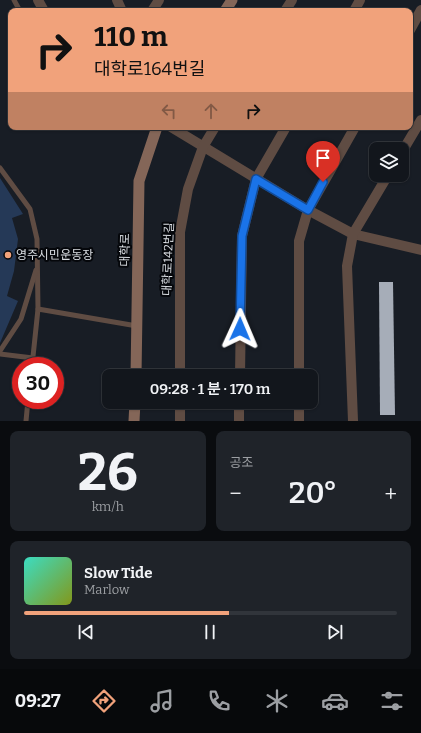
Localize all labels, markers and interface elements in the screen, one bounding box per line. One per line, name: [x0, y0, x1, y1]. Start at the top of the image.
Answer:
text: 110 m: [94, 20, 168, 53]
icon: right: [28, 24, 80, 76]
text: 대학로164번길: [94, 58, 205, 80]
icon: left: [158, 100, 180, 122]
icon: ahead: [200, 100, 222, 122]
icon: right: [242, 100, 264, 122]
pin: [306, 141, 340, 182]
map controls: [369, 142, 409, 182]
button: layers: [369, 142, 409, 182]
icon: arrive: [312, 147, 334, 169]
street label: 대학로142번길: [160, 222, 176, 296]
street label: 대학로: [118, 233, 132, 267]
place label: 영주시민운동장: [16, 248, 93, 262]
marker: 영주시민운동장: [3, 250, 13, 260]
position arrow: [219, 308, 261, 350]
speed limit sign: 30: [12, 357, 64, 409]
text: 09:28 · 1 분 · 170 m: [150, 380, 270, 398]
text: 26: [78, 441, 138, 504]
text: 공조: [230, 455, 253, 470]
text: 20°: [289, 475, 337, 511]
text: −: [230, 480, 242, 507]
text: +: [384, 480, 397, 507]
text: km/h: [92, 499, 124, 514]
text: Slow Tide: [84, 564, 152, 582]
text: Marlow: [84, 582, 129, 597]
icon: previous: [75, 621, 97, 643]
icon: pause: [199, 621, 221, 643]
icon: next: [324, 621, 346, 643]
icon: directions: [90, 687, 118, 715]
icon: music: [148, 687, 176, 715]
icon: phone: [205, 687, 233, 715]
icon: climate: [263, 687, 291, 715]
icon: car: [321, 687, 349, 715]
icon: filters: [378, 687, 406, 715]
text: 09:27: [15, 690, 61, 712]

